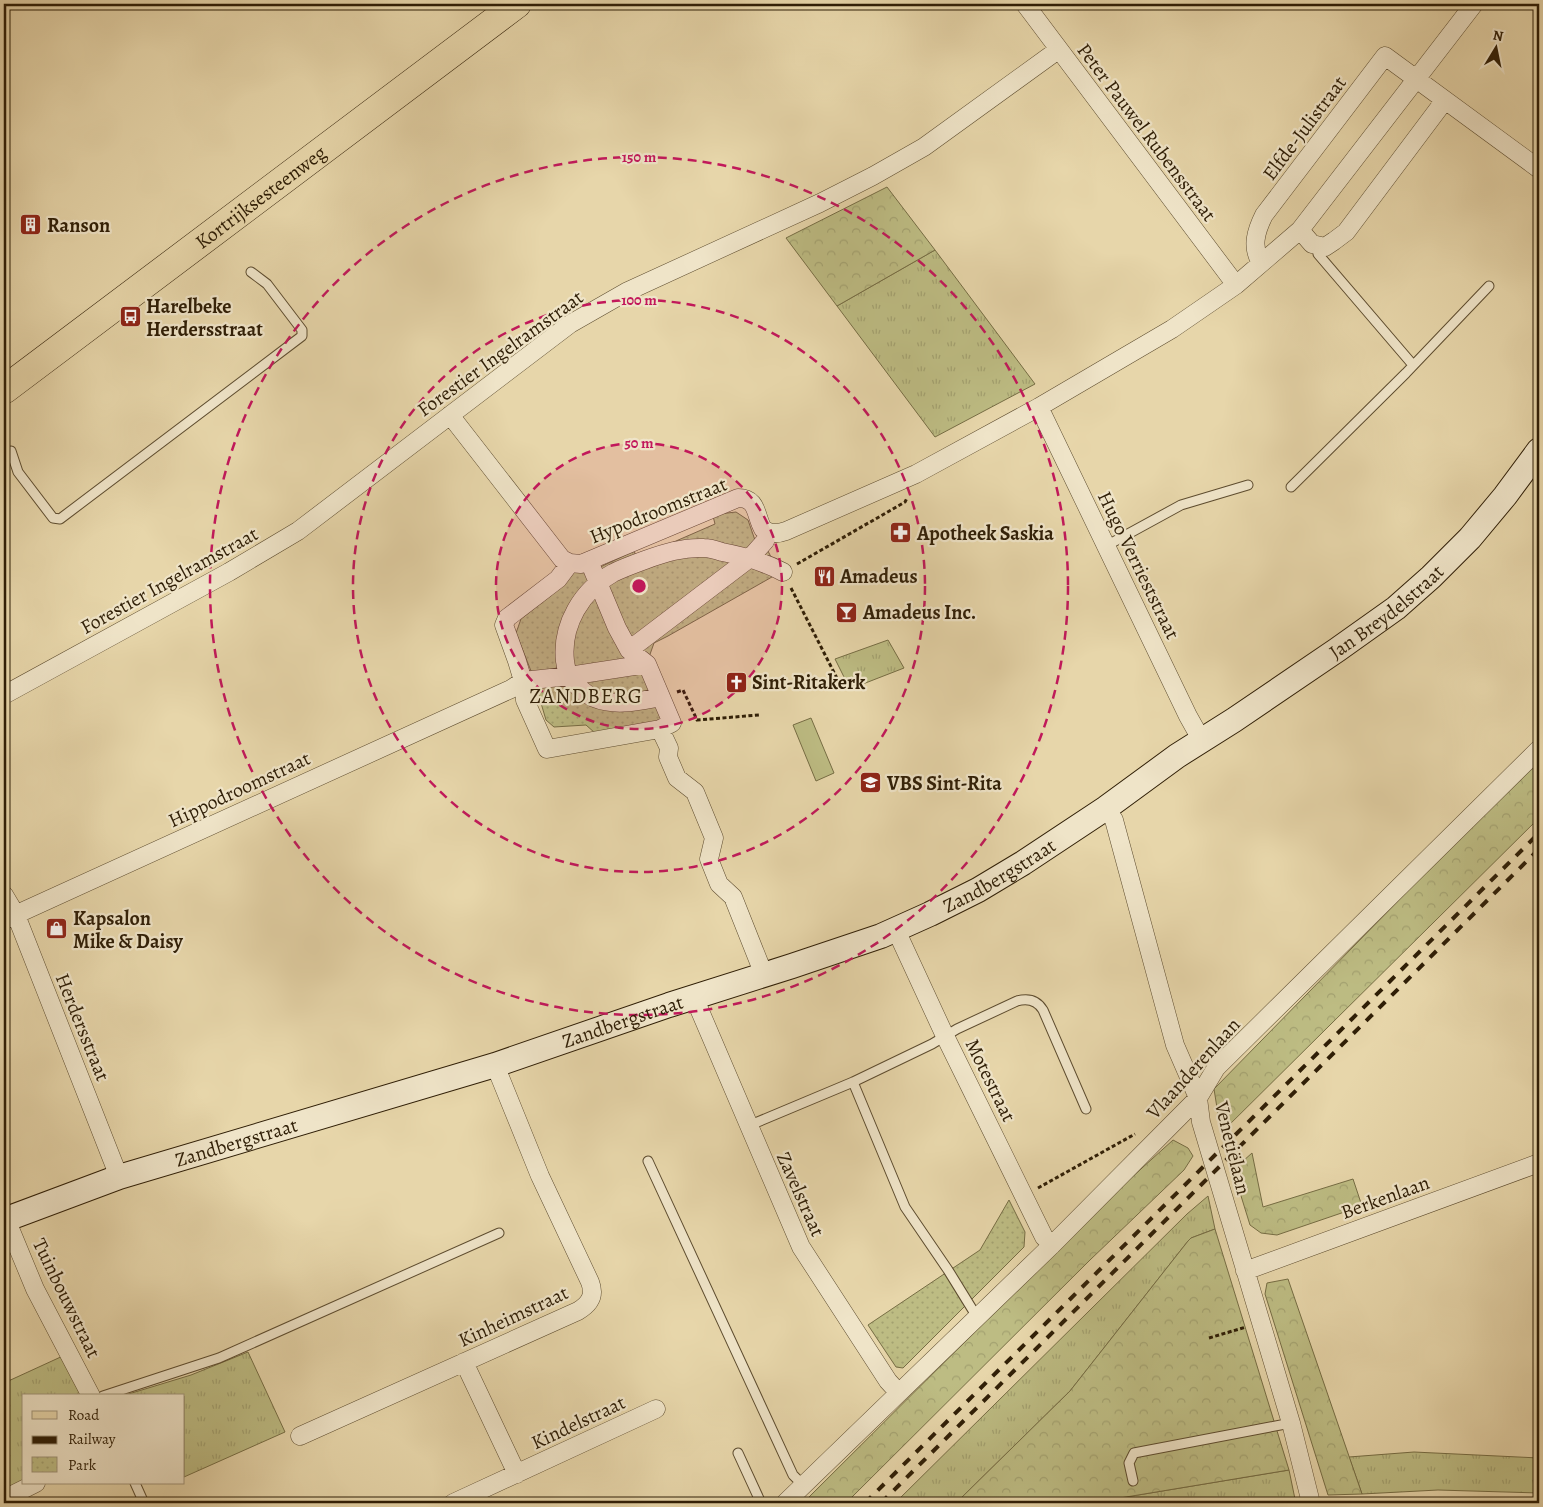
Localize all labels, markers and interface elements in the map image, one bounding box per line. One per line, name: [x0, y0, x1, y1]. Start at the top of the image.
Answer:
north arrow: [1470, 22, 1520, 72]
text: N: [1491, 25, 1505, 46]
street label: Peter Pauwel Rubensstraat: [1071, 38, 1223, 227]
street label: Elfde-Julistraat: [1256, 70, 1353, 186]
street label: Kortrijksesteenweg: [190, 139, 332, 255]
text: 150 m: [622, 147, 657, 167]
place label: Ranson: [47, 212, 110, 239]
building icon: Ranson: [19, 213, 43, 237]
street label: Forestier Ingelramstraat: [412, 284, 589, 423]
text: 100 m: [621, 290, 657, 310]
place label: Harelbeke Herdersstraat: [146, 293, 263, 343]
bus stop icon: Harelbeke Herdersstraat: [118, 305, 142, 329]
text: 50 m: [624, 433, 654, 453]
street label: Hypodroomstraat: [585, 470, 731, 550]
street label: Hugo Verrieststraat: [1091, 487, 1186, 644]
street label: Forestier Ingelramstraat: [76, 520, 263, 641]
place label: Apotheek Saskia: [916, 520, 1054, 547]
pharmacy icon: Apotheek Saskia: [889, 521, 913, 545]
street label: Jan Breydelstraat: [1324, 558, 1450, 666]
place label: Amadeus: [839, 563, 918, 590]
restaurant icon: Amadeus: [812, 564, 836, 588]
centre of rings: [630, 577, 648, 595]
place label: Amadeus Inc.: [862, 599, 976, 626]
bar icon: Amadeus Inc.: [835, 600, 859, 624]
place label: Sint-Ritakerk: [752, 669, 866, 696]
church icon: Sint-Ritakerk: [724, 670, 748, 694]
district label: ZANDBERG: [529, 682, 643, 710]
street label: Hippodroomstraat: [164, 745, 315, 834]
place label: VBS Sint-Rita: [886, 770, 1002, 797]
school or university icon: VBS Sint-Rita: [859, 771, 883, 795]
street label: Zandbergstraat: [938, 832, 1061, 919]
place label: Kapsalon Mike & Daisy: [73, 905, 184, 955]
shop icon: Kapsalon Mike & Daisy: [45, 917, 69, 941]
street label: Herdersstraat: [49, 969, 117, 1085]
street label: Zandbergstraat: [558, 988, 687, 1055]
street label: Vlaanderenlaan: [1140, 1012, 1246, 1126]
street label: Motestraat: [959, 1034, 1022, 1127]
street label: Venetiëlaan: [1208, 1098, 1257, 1198]
street label: Zandbergstraat: [172, 1111, 301, 1174]
street label: Zavelstraat: [770, 1148, 831, 1241]
street label: Berkenlaan: [1337, 1169, 1433, 1226]
street label: Tuinbouwstraat: [26, 1234, 107, 1363]
street label: Kinheimstraat: [454, 1279, 573, 1354]
street label: Kindelstraat: [527, 1389, 630, 1456]
legend: [22, 1394, 185, 1484]
text: Road: [68, 1405, 100, 1425]
text: Railway: [68, 1429, 116, 1449]
text: Park: [68, 1455, 97, 1475]

